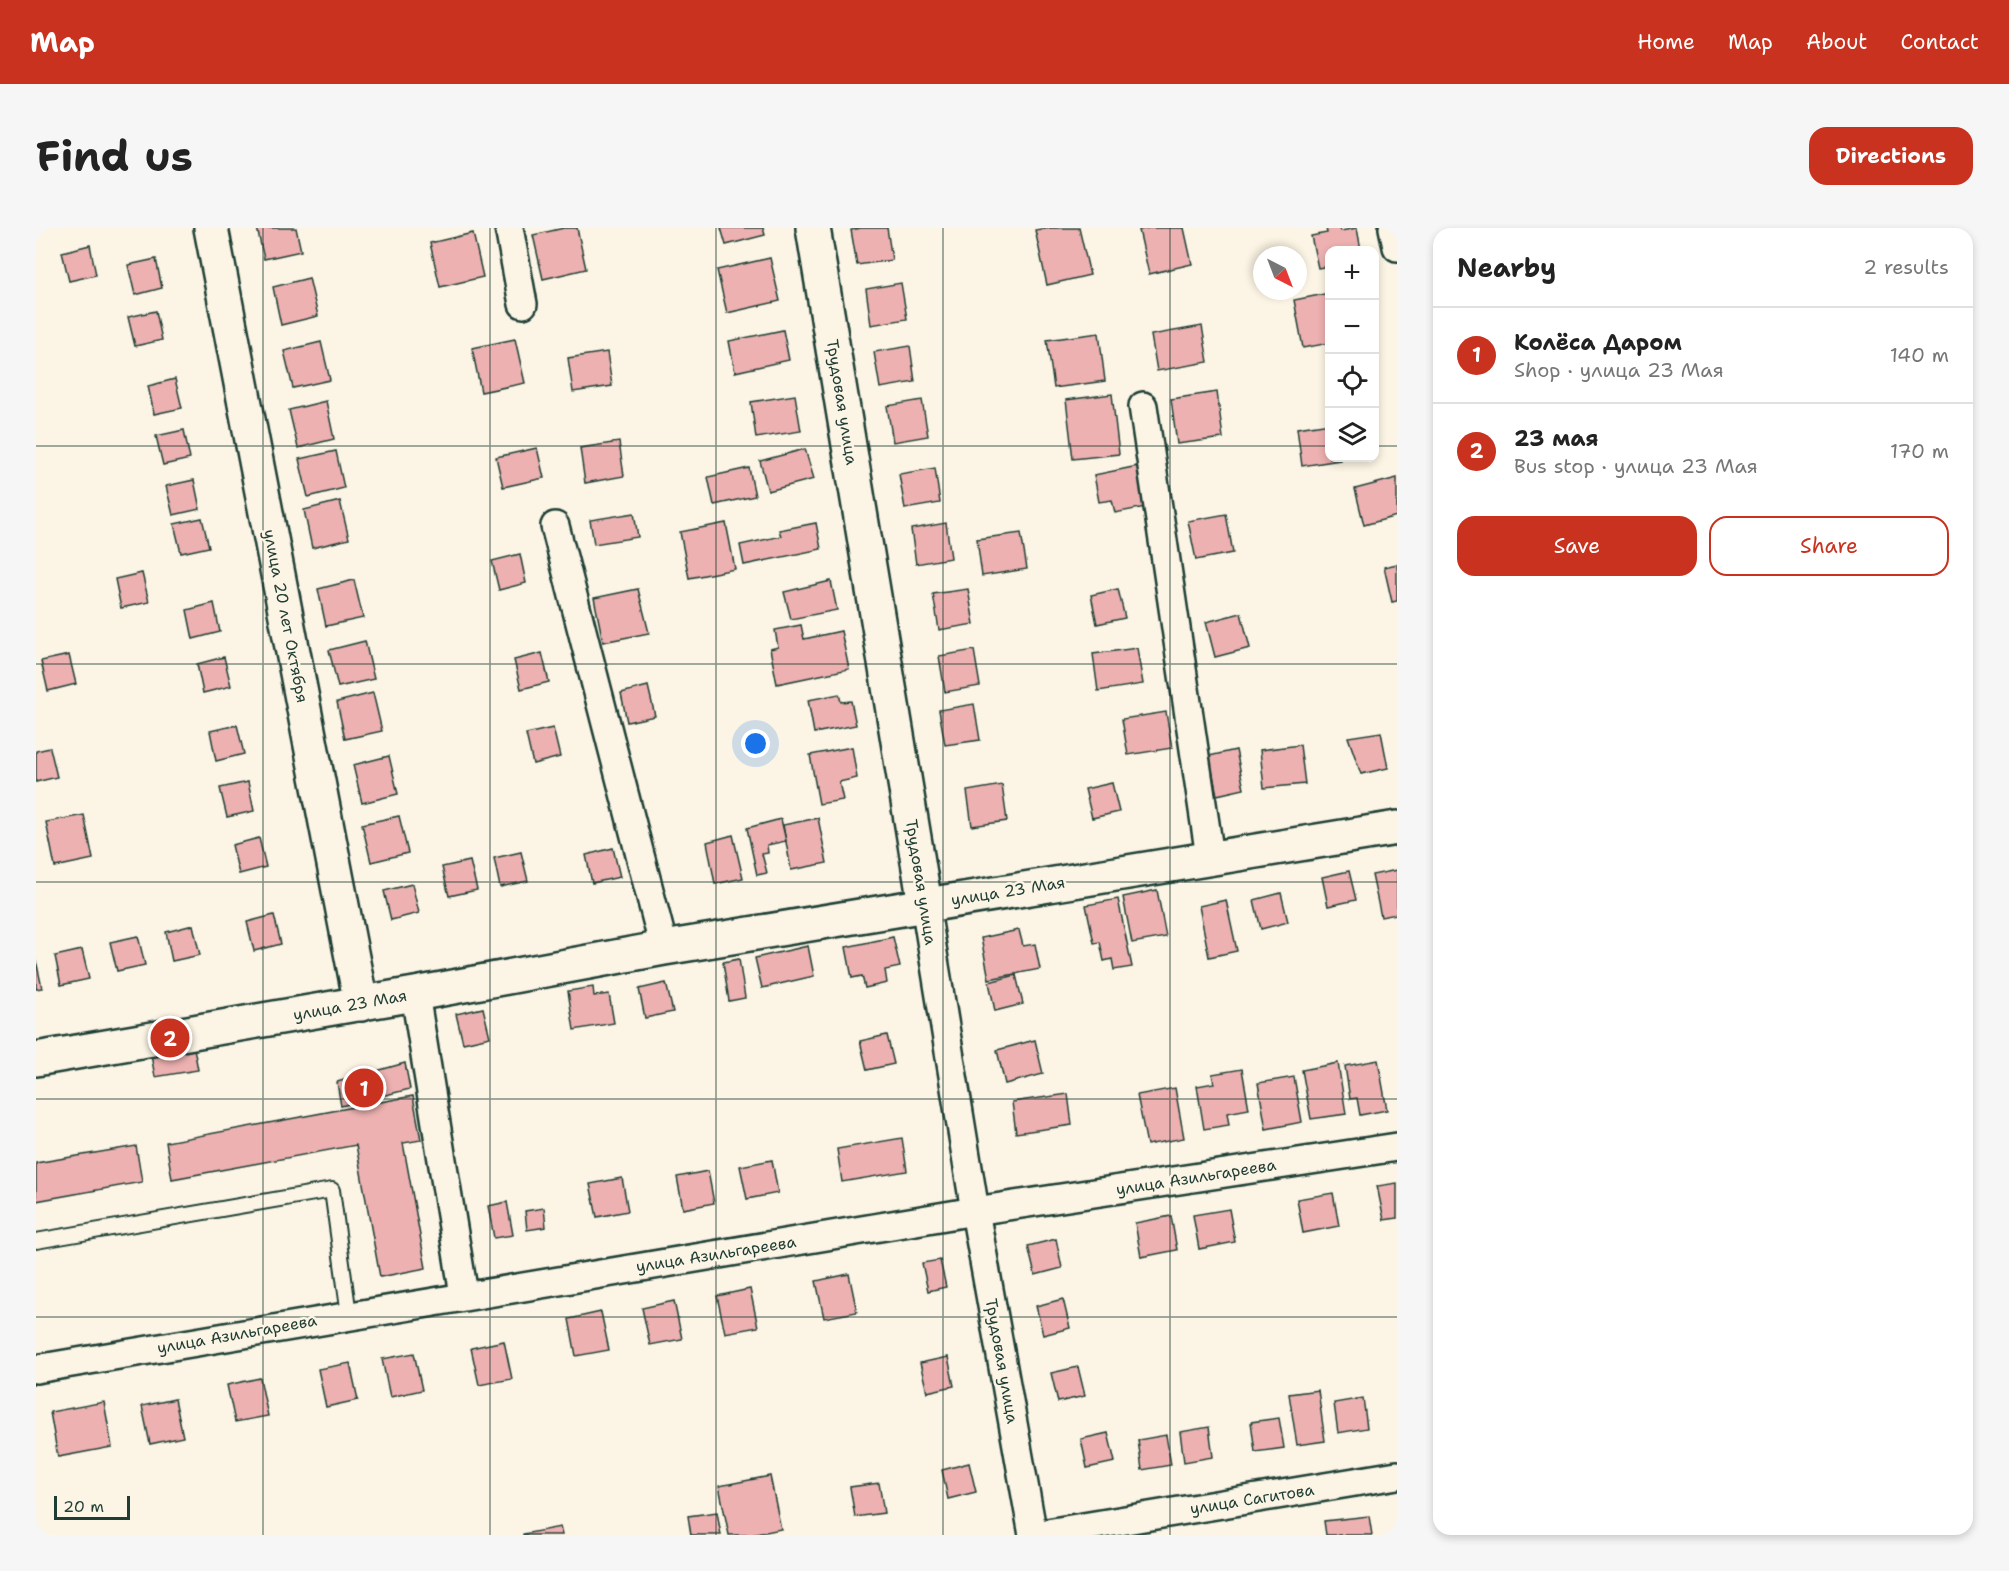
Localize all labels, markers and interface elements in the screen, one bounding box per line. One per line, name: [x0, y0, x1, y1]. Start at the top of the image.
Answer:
text: Map: [30, 23, 95, 61]
text: Home: [1637, 28, 1695, 56]
text: Map: [1728, 28, 1773, 56]
text: About: [1806, 28, 1867, 56]
text: Contact: [1900, 28, 1979, 56]
button: Directions: [1809, 127, 1973, 185]
text: Find us: [36, 128, 193, 184]
north arrow: [1253, 246, 1307, 300]
map controls: [1325, 246, 1379, 462]
button: +: [1325, 246, 1379, 300]
text: Nearby: [1457, 250, 1556, 285]
text: 2 results: [1863, 254, 1949, 280]
button: −: [1325, 300, 1379, 354]
text: Колёса Даром: [1514, 328, 1682, 357]
street label: Трудовая улица: [822, 338, 862, 466]
text: 1: [1472, 342, 1481, 368]
text: 140 m: [1890, 342, 1949, 368]
button: locate: [1325, 354, 1379, 408]
text: Shop · улица 23 Мая: [1514, 357, 1724, 383]
button: layers: [1325, 408, 1379, 462]
text: 23 мая: [1514, 424, 1599, 453]
text: 2: [1470, 438, 1484, 464]
text: 170 m: [1890, 438, 1949, 464]
text: Bus stop · улица 23 Мая: [1514, 453, 1758, 479]
button: Save: [1457, 516, 1697, 576]
button: Share: [1709, 516, 1949, 576]
street label: улица 20 лет Октября: [259, 527, 313, 705]
your location: [741, 729, 770, 758]
street label: Трудовая улица: [901, 818, 941, 946]
street label: улица 23 Мая: [950, 872, 1066, 910]
street label: улица 23 Мая: [292, 985, 408, 1025]
pin: 2: [150, 1016, 190, 1060]
pin: 1: [344, 1066, 384, 1110]
street label: улица Азильгареева: [1114, 1154, 1278, 1200]
street label: улица Азильгареева: [634, 1231, 798, 1277]
street label: Трудовая улица: [981, 1297, 1023, 1425]
street label: улица Азильгареева: [155, 1310, 319, 1358]
street label: улица Сагитова: [1188, 1479, 1316, 1519]
scale bar: [54, 1493, 130, 1520]
text: 20 m: [63, 1496, 104, 1517]

